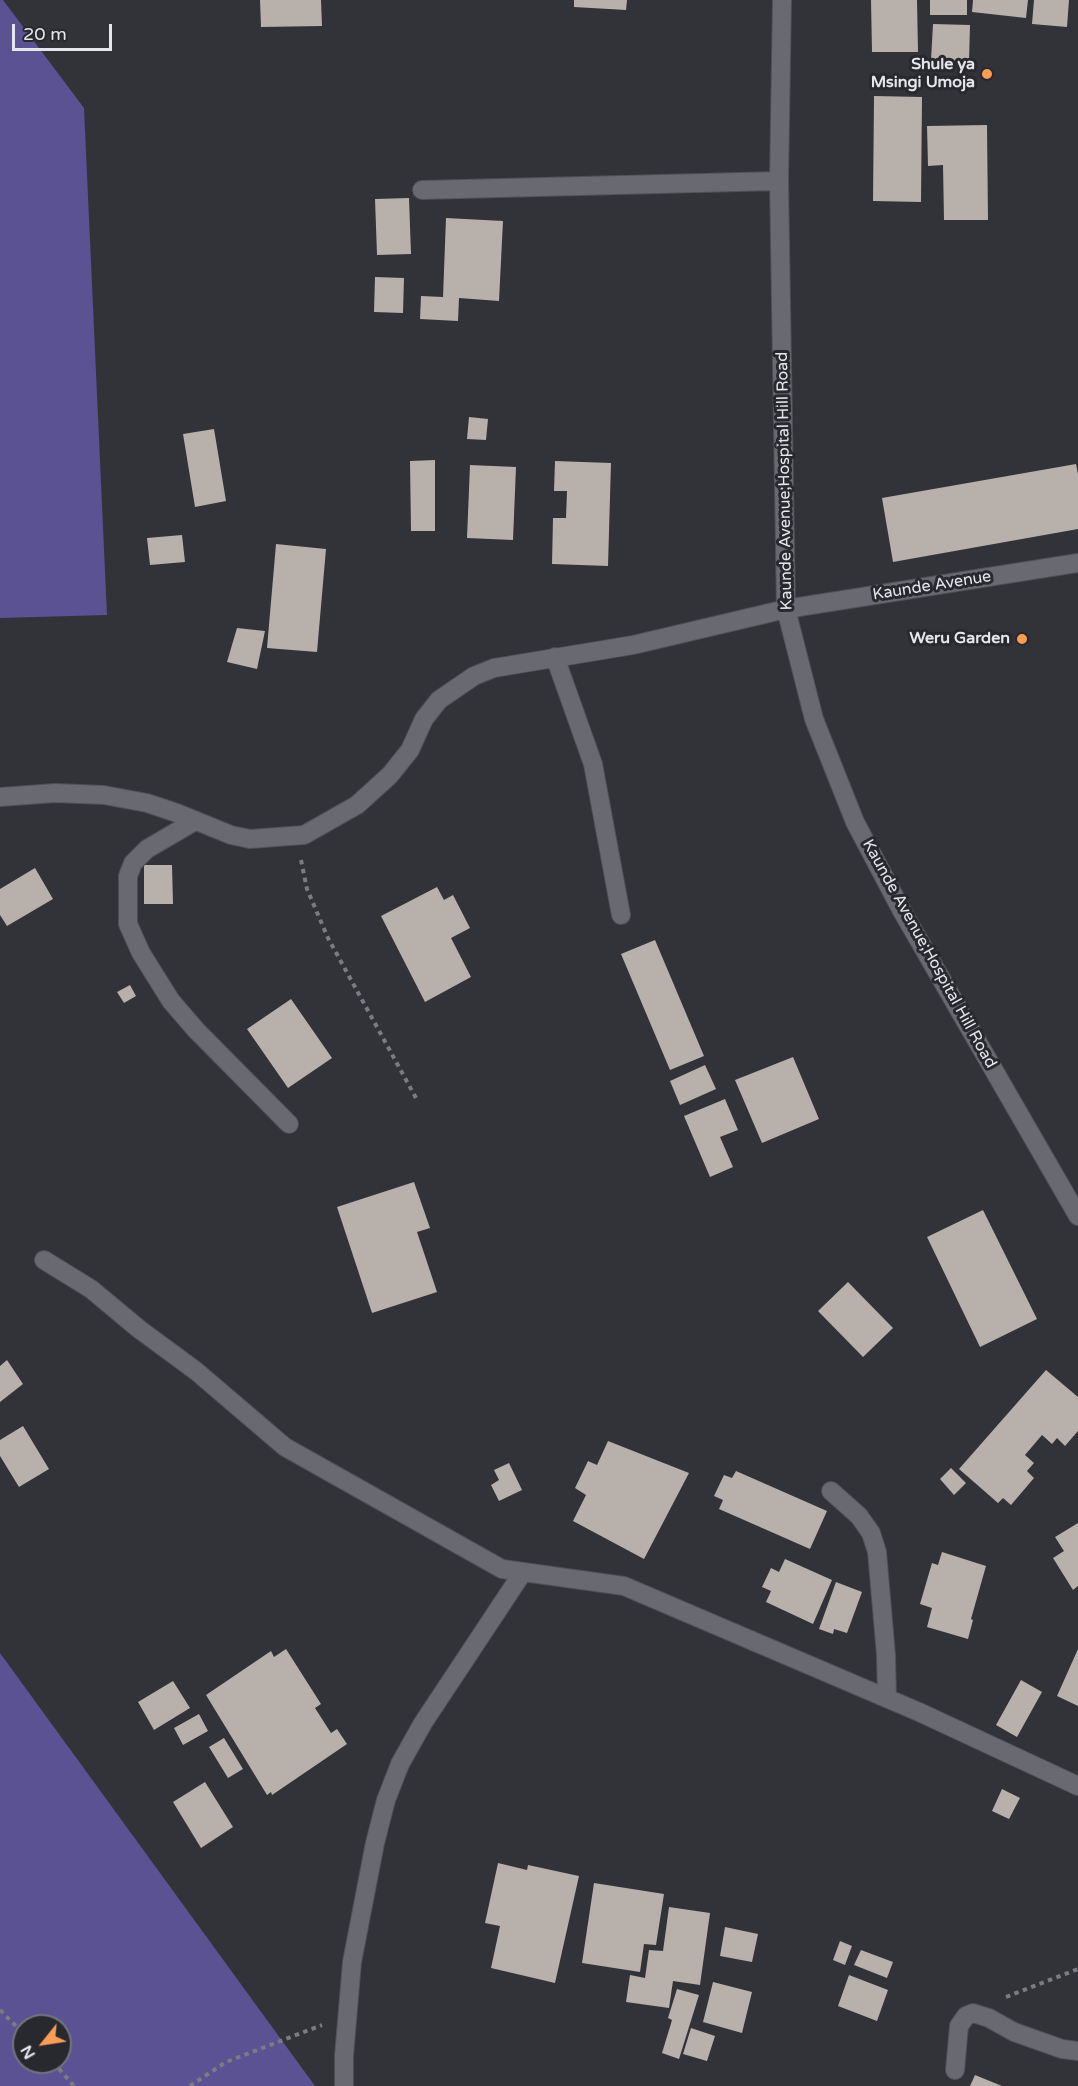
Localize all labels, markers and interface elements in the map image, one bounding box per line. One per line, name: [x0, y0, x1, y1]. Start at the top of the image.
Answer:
scale bar: [15, 12, 116, 50]
text: 20 m: [23, 23, 67, 45]
place label: Shule ya Msingi Umoja: [871, 55, 975, 93]
marker: Shule ya Msingi Umoja: [980, 67, 994, 81]
street label: Kaunde Avenue;Hospital Hill Road: [773, 352, 797, 610]
street label: Kaunde Avenue: [871, 567, 993, 605]
place label: Weru Garden: [910, 629, 1010, 649]
marker: Weru Garden: [1015, 632, 1029, 646]
street label: Kaunde Avenue;Hospital Hill Road: [858, 836, 1000, 1072]
north arrow: [12, 2014, 72, 2074]
text: N: [16, 2041, 40, 2063]

